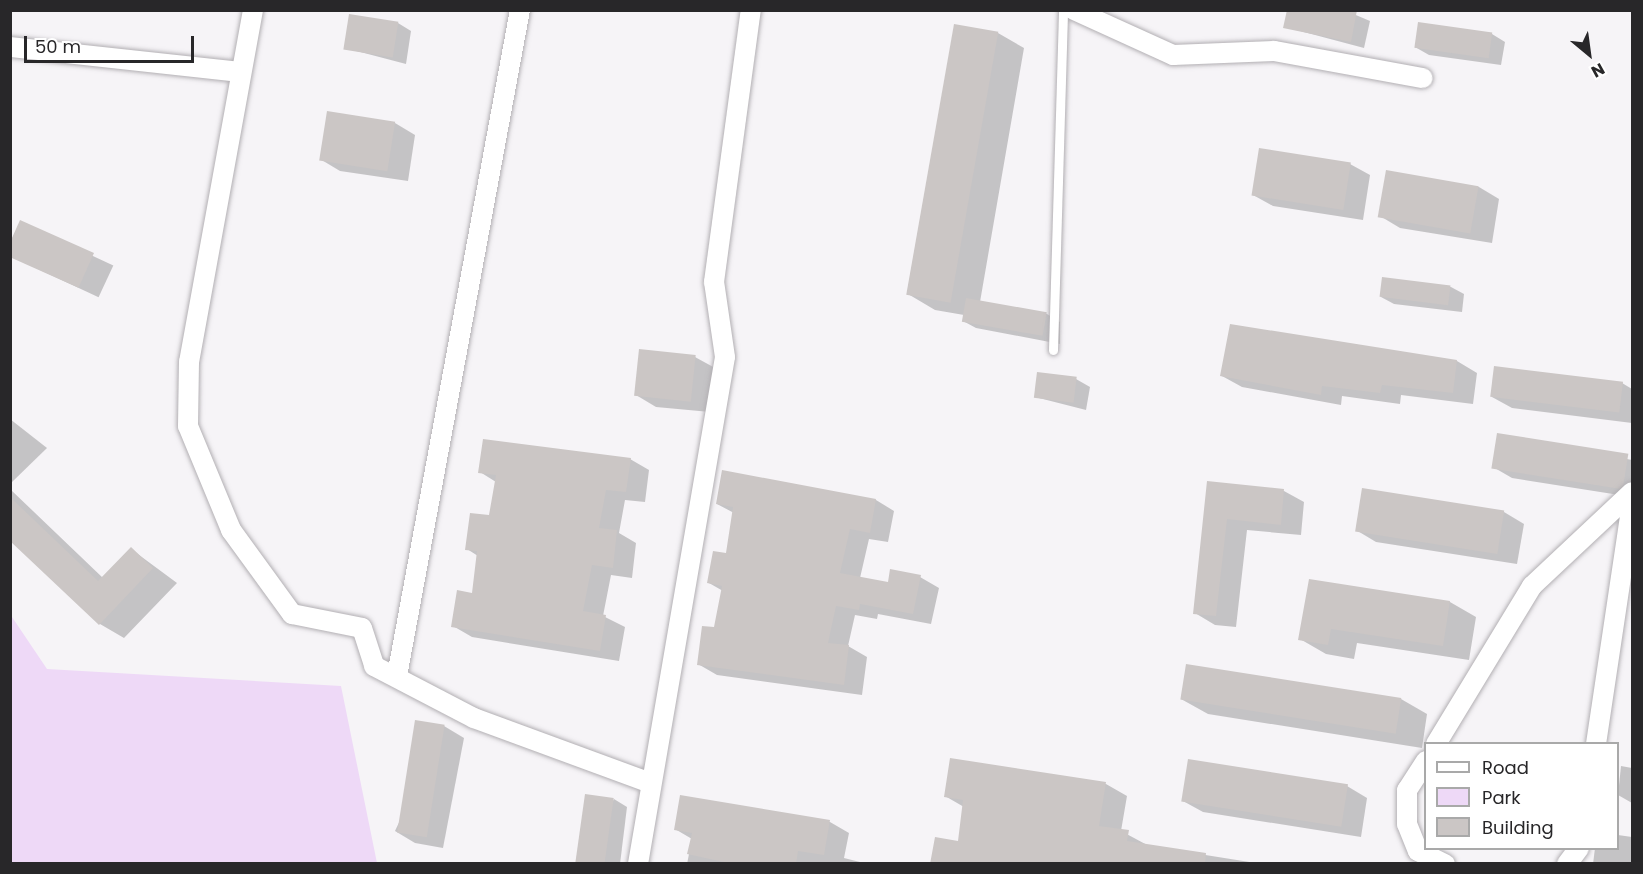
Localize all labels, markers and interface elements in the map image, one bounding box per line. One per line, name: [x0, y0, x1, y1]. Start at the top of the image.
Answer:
scale bar: [27, 24, 196, 62]
north arrow: [1559, 24, 1619, 84]
text: 50 m: [35, 34, 81, 59]
text: N: [1587, 57, 1609, 83]
legend: [1424, 742, 1619, 850]
text: Road: [1482, 755, 1529, 780]
text: Park: [1482, 785, 1521, 810]
text: Building: [1482, 815, 1554, 840]

